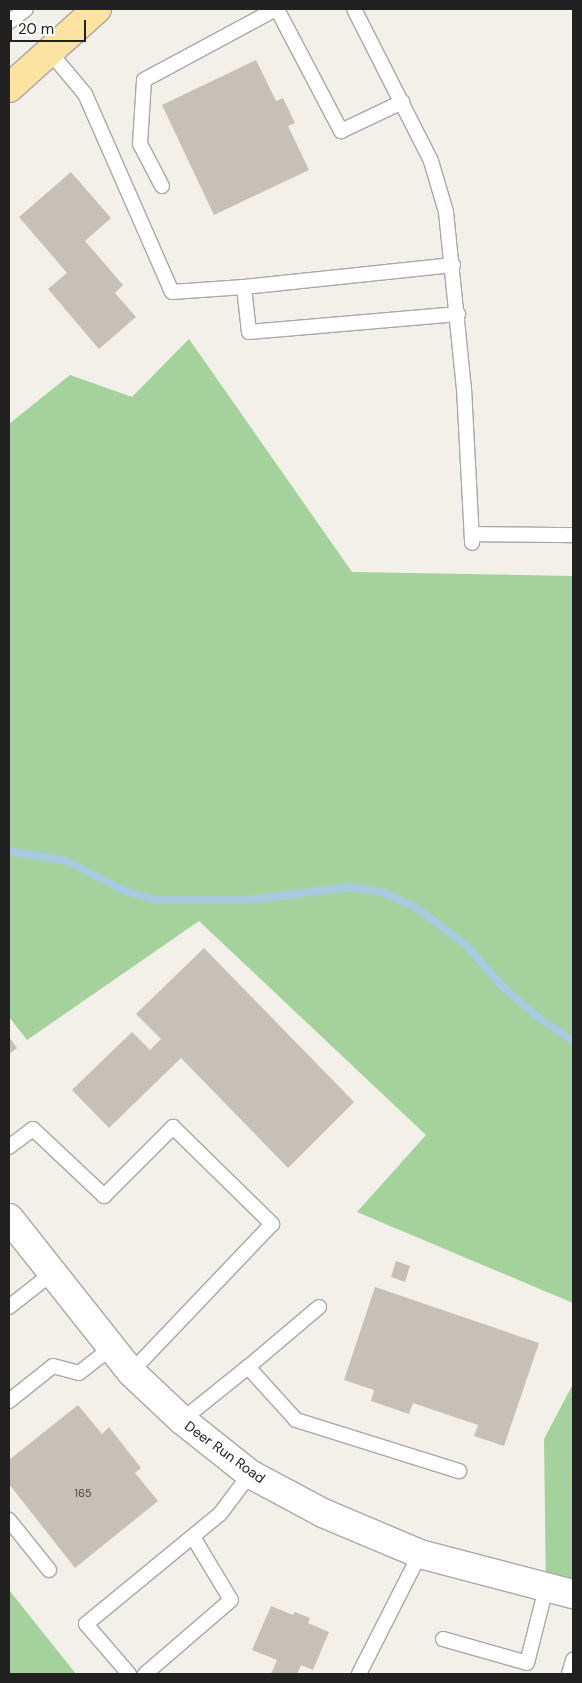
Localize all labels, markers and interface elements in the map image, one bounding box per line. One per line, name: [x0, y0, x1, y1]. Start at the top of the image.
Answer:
scale bar: [12, 10, 89, 42]
text: 20 m: [18, 19, 54, 39]
street label: Deer Run Road: [182, 1417, 268, 1487]
house number: 165: [75, 1486, 91, 1500]

